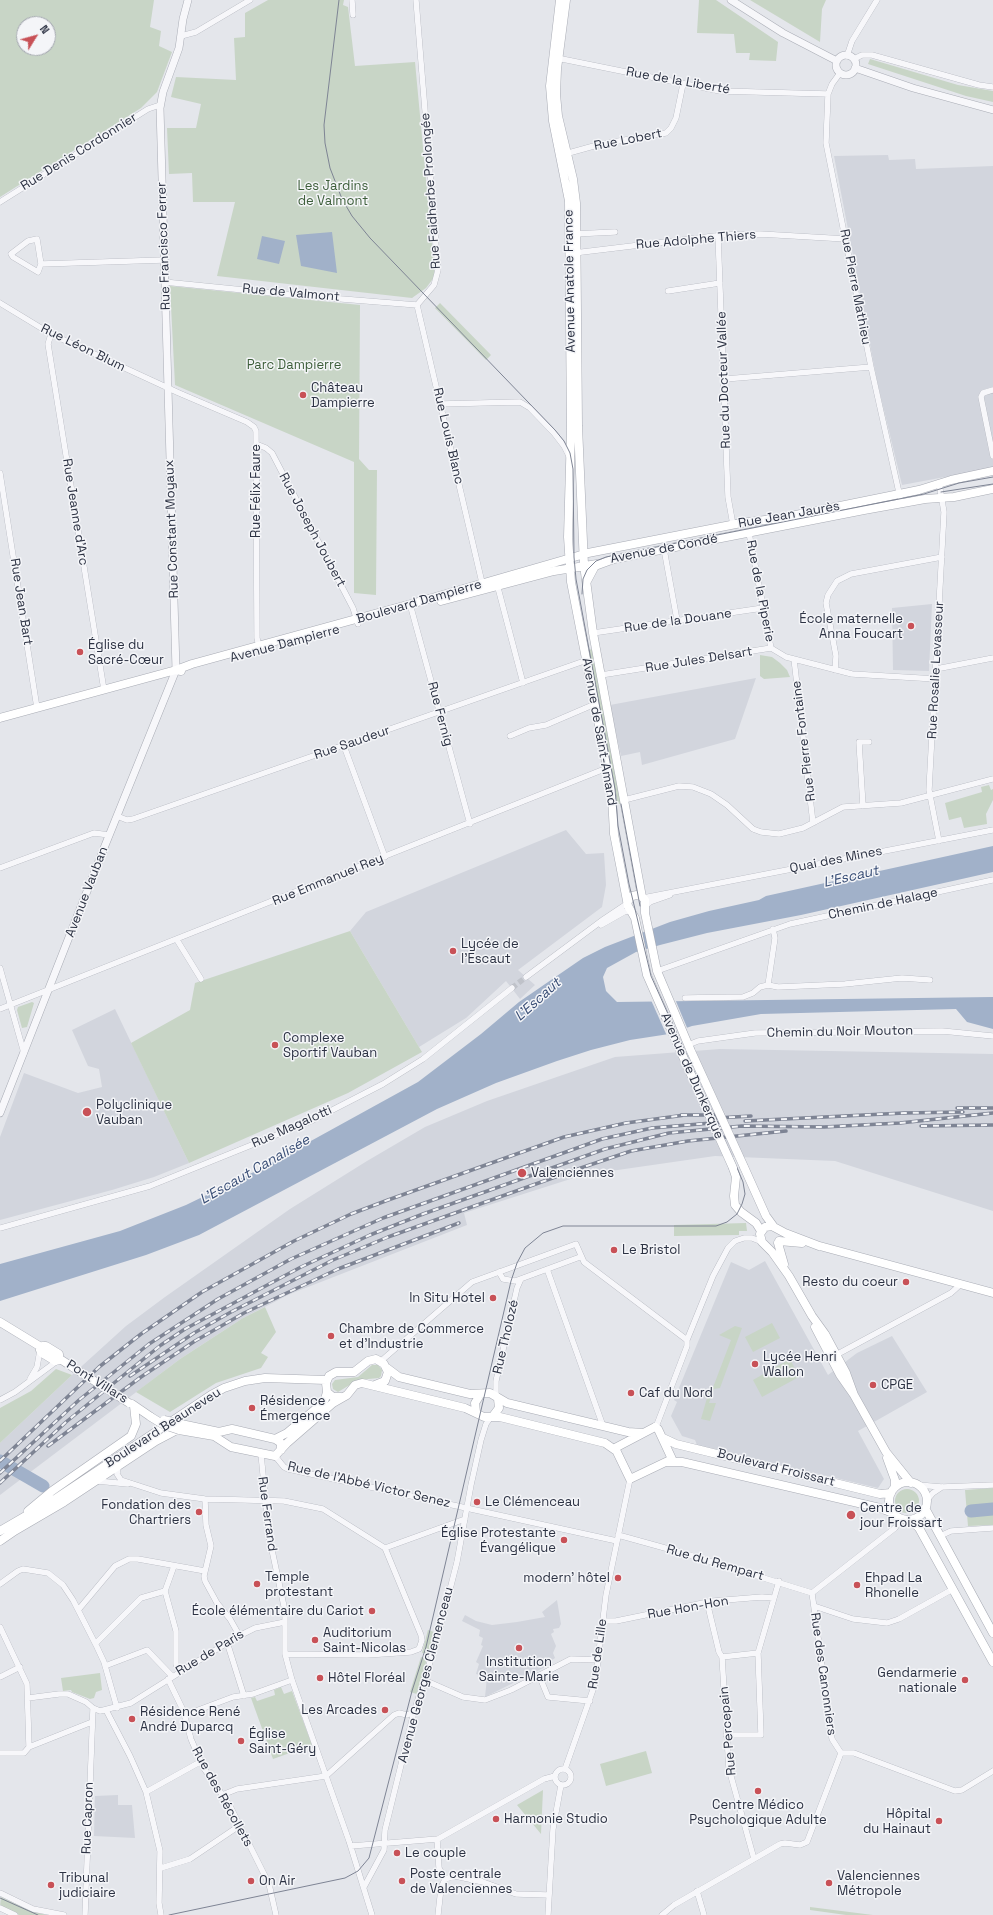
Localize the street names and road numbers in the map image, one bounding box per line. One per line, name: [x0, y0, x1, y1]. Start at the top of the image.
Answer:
street label: Rue de la Liberté: [625, 64, 731, 98]
street label: Rue Denis Cordonnier: [18, 110, 140, 194]
street label: Rue Faidherbe Prolongée: [418, 112, 444, 270]
street label: Rue Lobert: [593, 126, 663, 154]
street label: Rue Francisco Ferrer: [154, 182, 174, 310]
street label: Avenue Anatole France: [561, 209, 579, 353]
street label: Rue Adolphe Thiers: [635, 227, 757, 253]
street label: Rue Pierre Mathieu: [836, 228, 874, 346]
street label: Rue de Valmont: [242, 281, 340, 305]
street label: Rue du Docteur Vallée: [714, 311, 734, 449]
street label: Rue Léon Blum: [38, 321, 128, 375]
street label: Rue Louis Blanc: [429, 386, 467, 486]
street label: Rue Félix Faure: [248, 444, 264, 538]
street label: Rue Jeanne d'Arc: [59, 458, 91, 566]
street label: Rue Constant Moyaux: [162, 459, 182, 599]
street label: Rue Joseph Joubert: [275, 470, 349, 590]
street label: Rue Jean Jaurès: [737, 498, 841, 532]
street label: Avenue de Condé: [609, 531, 719, 567]
street label: Rue de la Piperie: [742, 539, 778, 643]
street label: Rue Jean Bart: [6, 557, 36, 647]
street label: Boulevard Dampierre: [355, 577, 483, 627]
street label: Rue Rosalie Levasseur: [925, 601, 947, 739]
street label: Rue de la Douane: [623, 606, 733, 636]
street label: Avenue Dampierre: [228, 622, 342, 666]
street label: Rue Jules Delsart: [644, 644, 754, 676]
street label: Avenue de Saint-Amand: [578, 657, 620, 807]
street label: Rue Fernig: [424, 680, 456, 748]
street label: Rue Pierre Fontaine: [789, 680, 819, 802]
street label: Rue Saudeur: [312, 723, 392, 763]
street label: Quai des Mines: [788, 843, 884, 877]
street label: Avenue Vauban: [63, 844, 111, 940]
street label: Rue Emmanuel Rey: [270, 851, 386, 909]
street label: Chemin de Halage: [827, 885, 939, 923]
street label: Avenue de Dunkerque: [657, 1011, 727, 1141]
street label: Chemin du Noir Mouton: [767, 1023, 913, 1041]
street label: Rue Magalotti: [249, 1102, 335, 1152]
street label: Rue Tholozé: [490, 1298, 522, 1376]
street label: Pont Villars: [63, 1357, 131, 1407]
street label: Boulevard Beauneveu: [102, 1385, 224, 1471]
street label: Boulevard Froissart: [716, 1446, 836, 1490]
street label: Rue de l'Abbé Victor Senez: [286, 1459, 452, 1511]
street label: Rue Ferrand: [254, 1476, 280, 1552]
street label: Rue du Rempart: [664, 1542, 766, 1584]
street label: Avenue Georges Clemenceau: [395, 1585, 457, 1765]
street label: Rue Hon-Hon: [646, 1593, 730, 1623]
street label: Rue des Canonniers: [807, 1612, 839, 1736]
street label: Rue de Lille: [585, 1618, 611, 1690]
street label: Rue de Paris: [173, 1627, 247, 1679]
street label: Rue Percepain: [716, 1686, 740, 1776]
street label: Rue des Récollets: [188, 1744, 256, 1850]
street label: Rue Capron: [79, 1782, 97, 1854]

